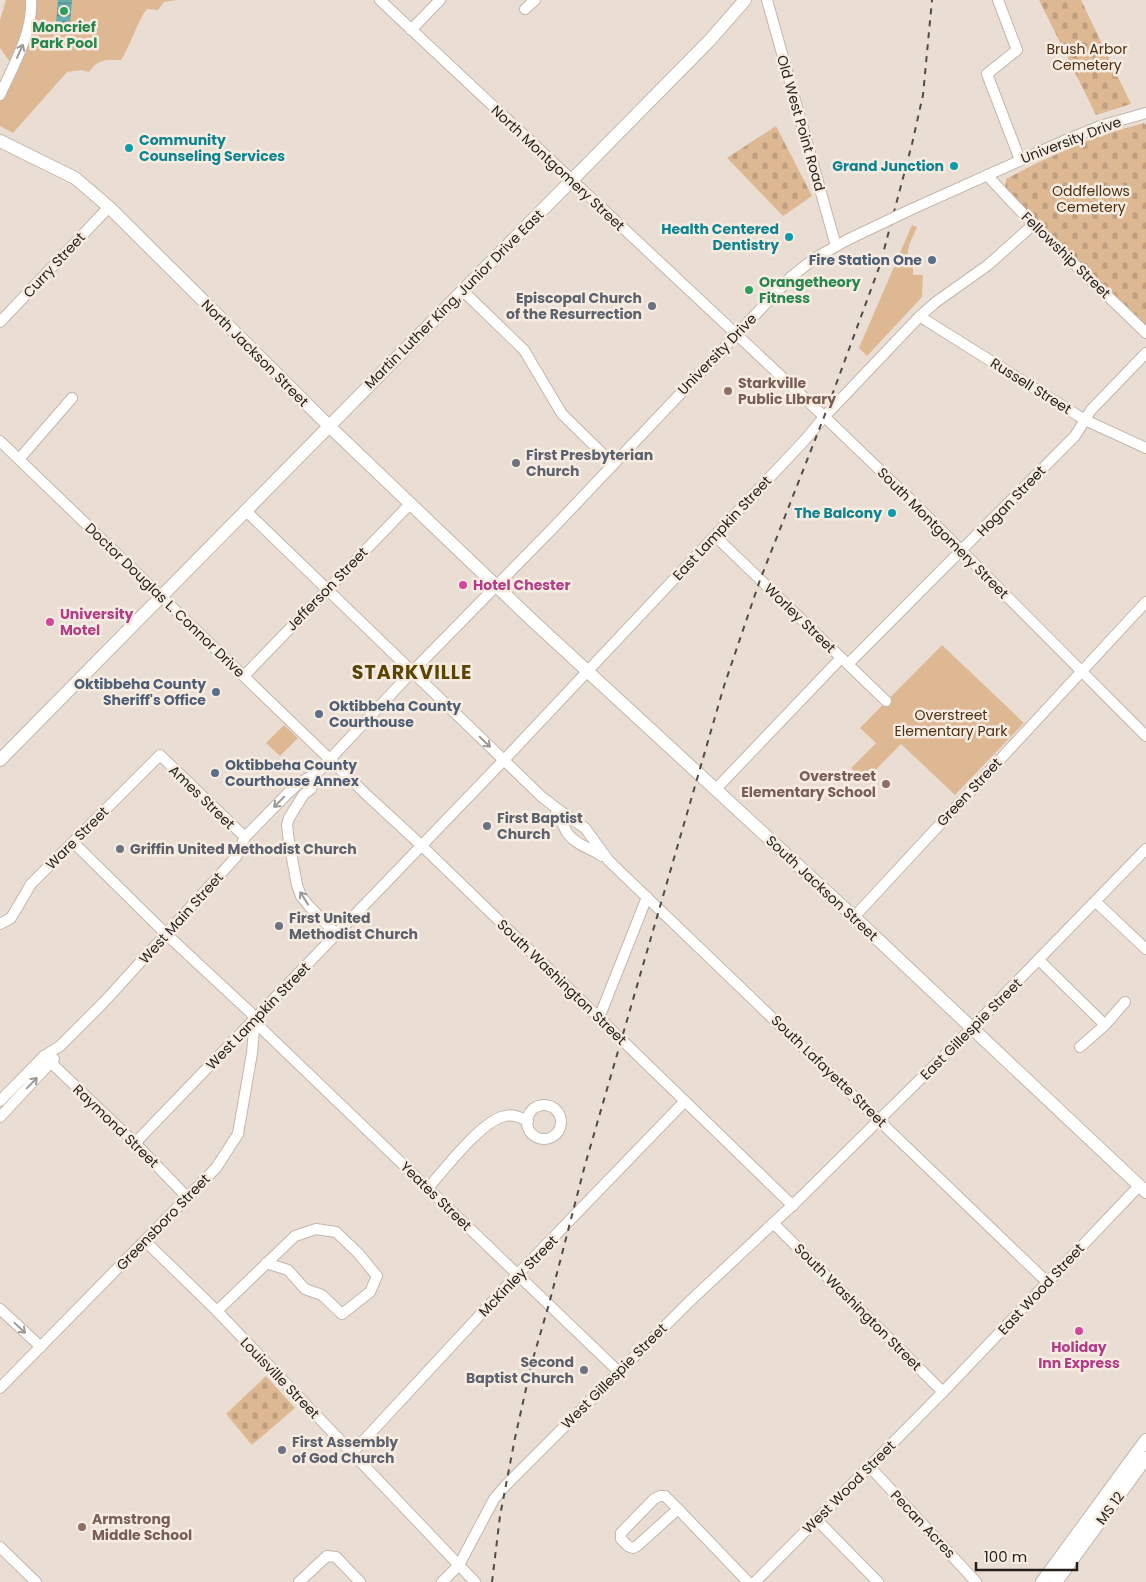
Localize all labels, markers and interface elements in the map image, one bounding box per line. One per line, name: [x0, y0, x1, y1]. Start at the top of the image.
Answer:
marker: Moncrief Park Pool: [58, 5, 70, 17]
place label: Moncrief Park Pool: [31, 17, 97, 53]
park label: Brush Arbor Cemetery: [1046, 39, 1128, 75]
one-way arrow: [15, 44, 25, 59]
street label: Old West Point Road: [772, 53, 830, 193]
street label: North Montgomery Street: [487, 101, 629, 235]
street label: University Drive: [1018, 112, 1124, 168]
place label: Community Counseling Services: [139, 130, 285, 166]
marker: Community Counseling Services: [123, 142, 135, 154]
place label: Grand Junction: [832, 156, 944, 176]
marker: Grand Junction: [948, 160, 960, 172]
park label: Oddfellows Cemetery: [1052, 181, 1130, 217]
street label: Martin Luther King, Junior Drive East: [360, 205, 548, 393]
street label: Fellowship Street: [1017, 207, 1115, 303]
place label: Health Centered Dentistry: [661, 219, 779, 255]
street label: Curry Street: [18, 228, 90, 302]
marker: Health Centered Dentistry: [783, 231, 795, 243]
place label: Fire Station One: [809, 250, 922, 270]
marker: Fire Station One: [926, 254, 938, 266]
place label: Orangetheory Fitness: [759, 272, 861, 308]
marker: Orangetheory Fitness: [743, 284, 755, 296]
place label: Episcopal Church of the Resurrection: [506, 288, 642, 324]
street label: North Jackson Street: [197, 295, 313, 411]
marker: Episcopal Church of the Resurrection: [646, 300, 658, 312]
street label: University Drive: [673, 309, 761, 399]
street label: Russell Street: [987, 353, 1075, 419]
place label: Starkville Public LIbrary: [738, 373, 836, 409]
marker: Starkville Public LIbrary: [722, 385, 734, 397]
place label: First Presbyterian Church: [526, 445, 653, 481]
marker: First Presbyterian Church: [510, 457, 522, 469]
street label: Hogan Street: [972, 461, 1050, 541]
street label: South Montgomery Street: [873, 463, 1013, 603]
street label: East Lampkin Street: [668, 471, 776, 585]
place label: The Balcony: [794, 503, 882, 523]
marker: The Balcony: [886, 507, 898, 519]
street label: Doctor Douglas L. Connor Drive: [81, 518, 250, 682]
street label: Jefferson Street: [282, 543, 372, 635]
place label: Hotel Chester: [473, 575, 570, 595]
marker: Hotel Chester: [457, 579, 469, 591]
street label: Worley Street: [760, 579, 840, 657]
place label: University Motel: [60, 604, 133, 640]
marker: University Motel: [44, 616, 56, 628]
district label: STARKVILLE: [352, 659, 472, 686]
place label: Oktibbeha County Sheriff's Office: [74, 674, 206, 710]
marker: Oktibbeha County Sheriff's Office: [210, 686, 222, 698]
place label: Oktibbeha County Courthouse: [329, 696, 461, 732]
park label: Overstreet Elementary Park: [895, 705, 1008, 741]
marker: Oktibbeha County Courthouse: [313, 708, 325, 720]
one-way arrow: [479, 735, 491, 747]
street label: Green Street: [932, 753, 1006, 831]
place label: Oktibbeha County Courthouse Annex: [225, 755, 360, 791]
street label: Ames Street: [165, 760, 239, 834]
place label: Overstreet Elementary School: [741, 766, 876, 802]
marker: Oktibbeha County Courthouse Annex: [209, 767, 221, 779]
marker: Overstreet Elementary School: [880, 778, 892, 790]
one-way arrow: [273, 796, 285, 808]
street label: Ware Street: [41, 802, 113, 874]
place label: First Baptist Church: [497, 808, 583, 844]
marker: First Baptist Church: [481, 820, 493, 832]
street label: South Jackson Street: [762, 831, 882, 945]
place label: Griffin United Methodist Church: [130, 839, 357, 859]
marker: Griffin United Methodist Church: [114, 843, 126, 855]
street label: West Main Street: [134, 868, 228, 968]
one-way arrow: [298, 892, 308, 906]
place label: First United Methodist Church: [289, 908, 418, 944]
street label: South Washington Street: [493, 915, 631, 1049]
marker: First United Methodist Church: [273, 920, 285, 932]
street label: West Lampkin Street: [201, 958, 315, 1074]
street label: East Gillespie Street: [916, 974, 1026, 1084]
street label: South Lafayette Street: [767, 1010, 891, 1132]
one-way arrow: [26, 1077, 38, 1089]
street label: Raymond Street: [69, 1080, 163, 1172]
street label: Yeates Street: [396, 1157, 476, 1235]
street label: Greensboro Street: [112, 1169, 214, 1275]
street label: McKinley Street: [474, 1231, 562, 1321]
street label: South Washington Street: [790, 1239, 926, 1375]
street label: East Wood Street: [993, 1239, 1089, 1339]
street label: West Gillespie Street: [557, 1319, 671, 1433]
one-way arrow: [14, 1322, 27, 1334]
marker: Holiday Inn Express: [1073, 1325, 1085, 1337]
street label: Louisville Street: [236, 1333, 324, 1423]
place label: Holiday Inn Express: [1038, 1337, 1120, 1373]
place label: Second Baptist Church: [466, 1352, 574, 1388]
marker: Second Baptist Church: [578, 1364, 590, 1376]
place label: First Assembly of God Church: [292, 1432, 398, 1468]
street label: West Wood Street: [798, 1436, 900, 1538]
marker: First Assembly of God Church: [276, 1444, 288, 1456]
street label: Pecan Acres: [886, 1486, 960, 1562]
street label: MS 12: [1091, 1487, 1129, 1529]
place label: Armstrong Middle School: [92, 1509, 192, 1545]
marker: Armstrong Middle School: [76, 1521, 88, 1533]
scale bar: [976, 1540, 1077, 1572]
text: 100 m: [984, 1546, 1027, 1567]

